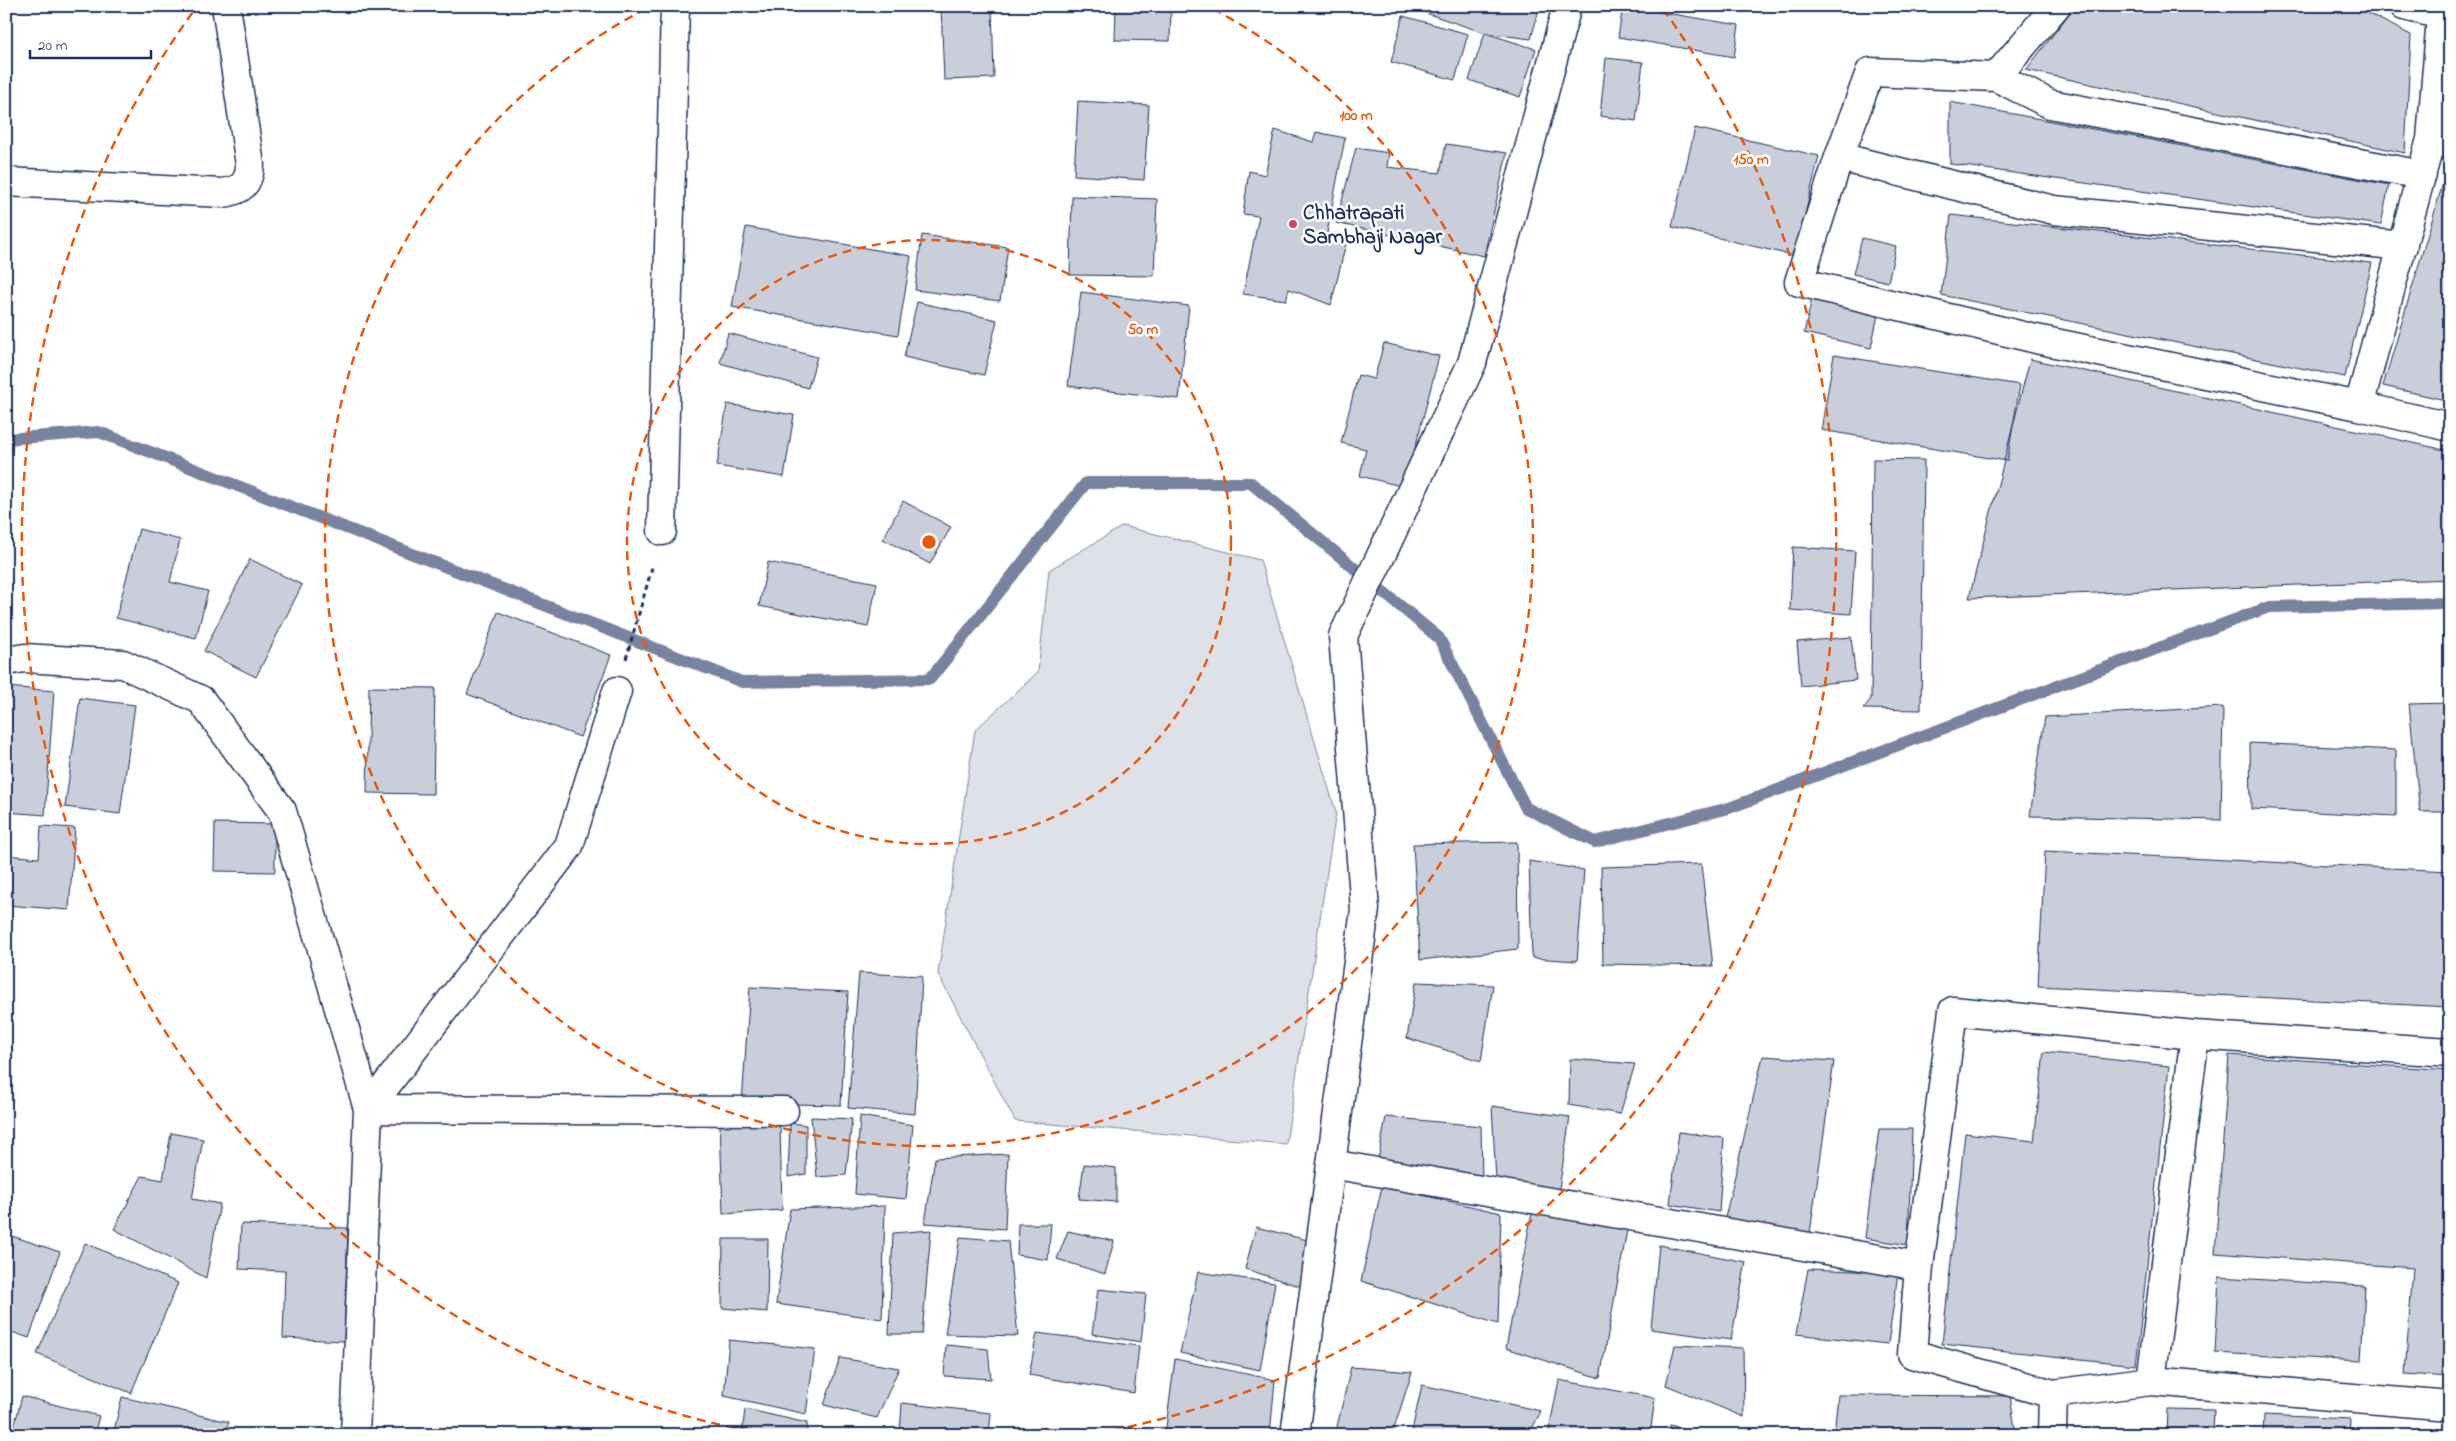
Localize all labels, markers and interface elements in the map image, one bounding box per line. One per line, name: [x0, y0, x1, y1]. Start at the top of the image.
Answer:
scale bar: [30, 28, 151, 60]
text: 20 m: [38, 35, 68, 57]
text: 100 m: [1339, 105, 1373, 127]
text: 150 m: [1733, 149, 1769, 171]
place label: Chhatrapati Sambhaji Nagar: [1303, 199, 1442, 255]
marker: Chhatrapati Sambhaji Nagar: [1287, 218, 1299, 230]
text: 50 m: [1128, 319, 1159, 341]
centre of rings: [920, 533, 938, 551]

